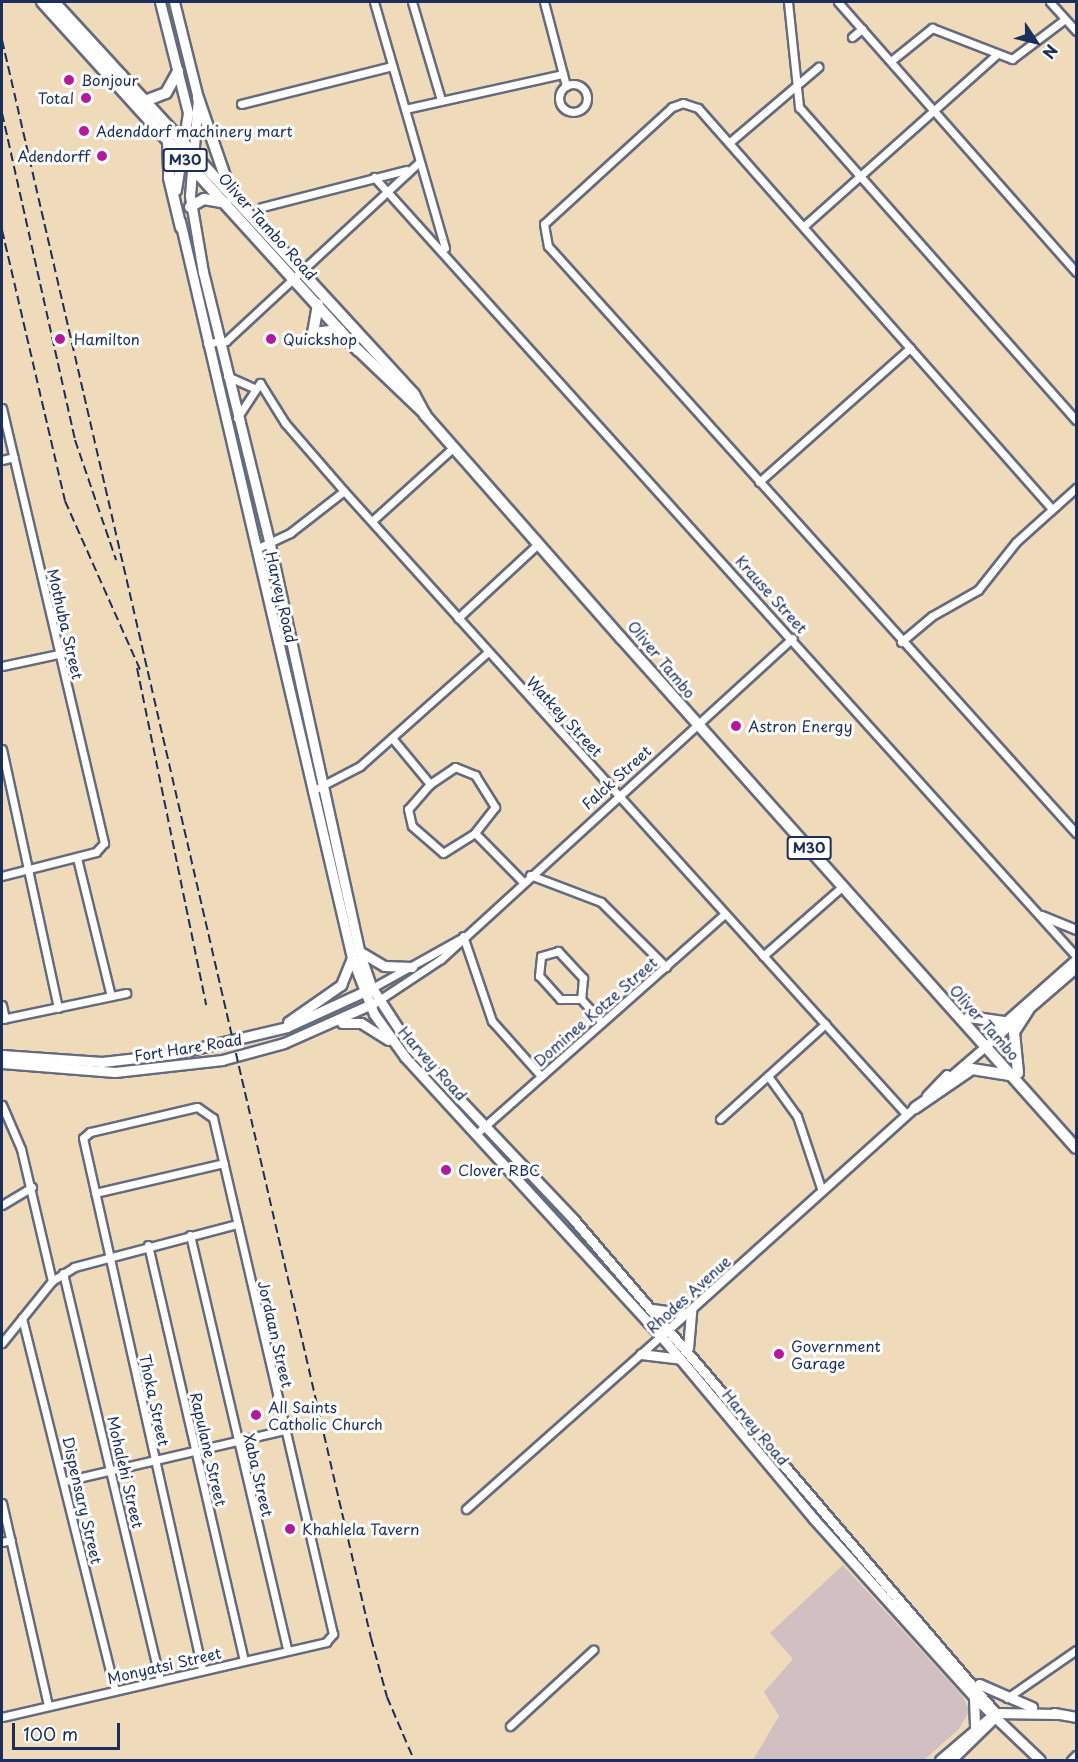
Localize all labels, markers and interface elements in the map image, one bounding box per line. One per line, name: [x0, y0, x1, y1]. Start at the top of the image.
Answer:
north arrow: [1006, 12, 1066, 72]
text: N: [1037, 40, 1064, 64]
place label: Bonjour: [81, 71, 138, 89]
marker: Bonjour: [62, 73, 76, 87]
place label: Total: [38, 89, 74, 107]
marker: Total: [79, 91, 93, 105]
place label: Adenddorf machinery mart: [96, 122, 292, 140]
marker: Adenddorf machinery mart: [77, 124, 91, 138]
place label: Adendorff: [17, 147, 90, 165]
marker: Adendorff: [95, 149, 109, 163]
road number: M30: [162, 149, 207, 171]
street label: Oliver Tambo Road: [216, 169, 320, 283]
marker: Hamilton: [51, 330, 69, 348]
place label: Hamilton: [74, 330, 140, 348]
place label: Quickshop: [283, 330, 357, 348]
marker: Quickshop: [264, 332, 278, 346]
street label: Harvey Road: [263, 550, 301, 644]
street label: Krause Street: [732, 551, 812, 637]
street label: Mothuba Street: [45, 567, 87, 681]
street label: Oliver Tambo: [624, 617, 700, 701]
street label: Watkey Street: [523, 672, 607, 760]
place label: Astron Energy: [748, 717, 852, 735]
marker: Astron Energy: [729, 719, 743, 733]
street label: Falck Street: [577, 741, 655, 813]
road number: M30: [786, 837, 832, 859]
street label: Dominee Kotze Street: [530, 952, 660, 1070]
street label: Oliver Tambo: [946, 981, 1024, 1063]
street label: Harvey Road: [395, 1022, 471, 1104]
street label: Fort Hare Road: [132, 1029, 244, 1065]
place label: Clover RBC: [458, 1161, 541, 1179]
marker: Clover RBC: [439, 1163, 453, 1177]
street label: Rhodes Avenue: [642, 1252, 734, 1336]
street label: Jordaan Street: [255, 1279, 297, 1389]
place label: Government Garage: [791, 1336, 881, 1371]
marker: Government Garage: [772, 1347, 786, 1361]
street label: Thoka Street: [136, 1352, 174, 1448]
street label: Harvey Road: [719, 1386, 793, 1468]
street label: Rapulane Street: [187, 1390, 231, 1508]
place label: All Saints Catholic Church: [268, 1397, 384, 1432]
marker: All Saints Catholic Church: [249, 1408, 263, 1422]
street label: Mohalehi Street: [104, 1414, 148, 1530]
street label: Xaba Street: [241, 1431, 277, 1519]
street label: Dispensary Street: [60, 1434, 106, 1566]
place label: Khahlela Tavern: [302, 1520, 419, 1538]
marker: Khahlela Tavern: [283, 1522, 297, 1536]
street label: Monyatsi Street: [105, 1643, 223, 1687]
scale bar: [15, 1711, 123, 1749]
text: 100 m: [23, 1720, 78, 1747]

